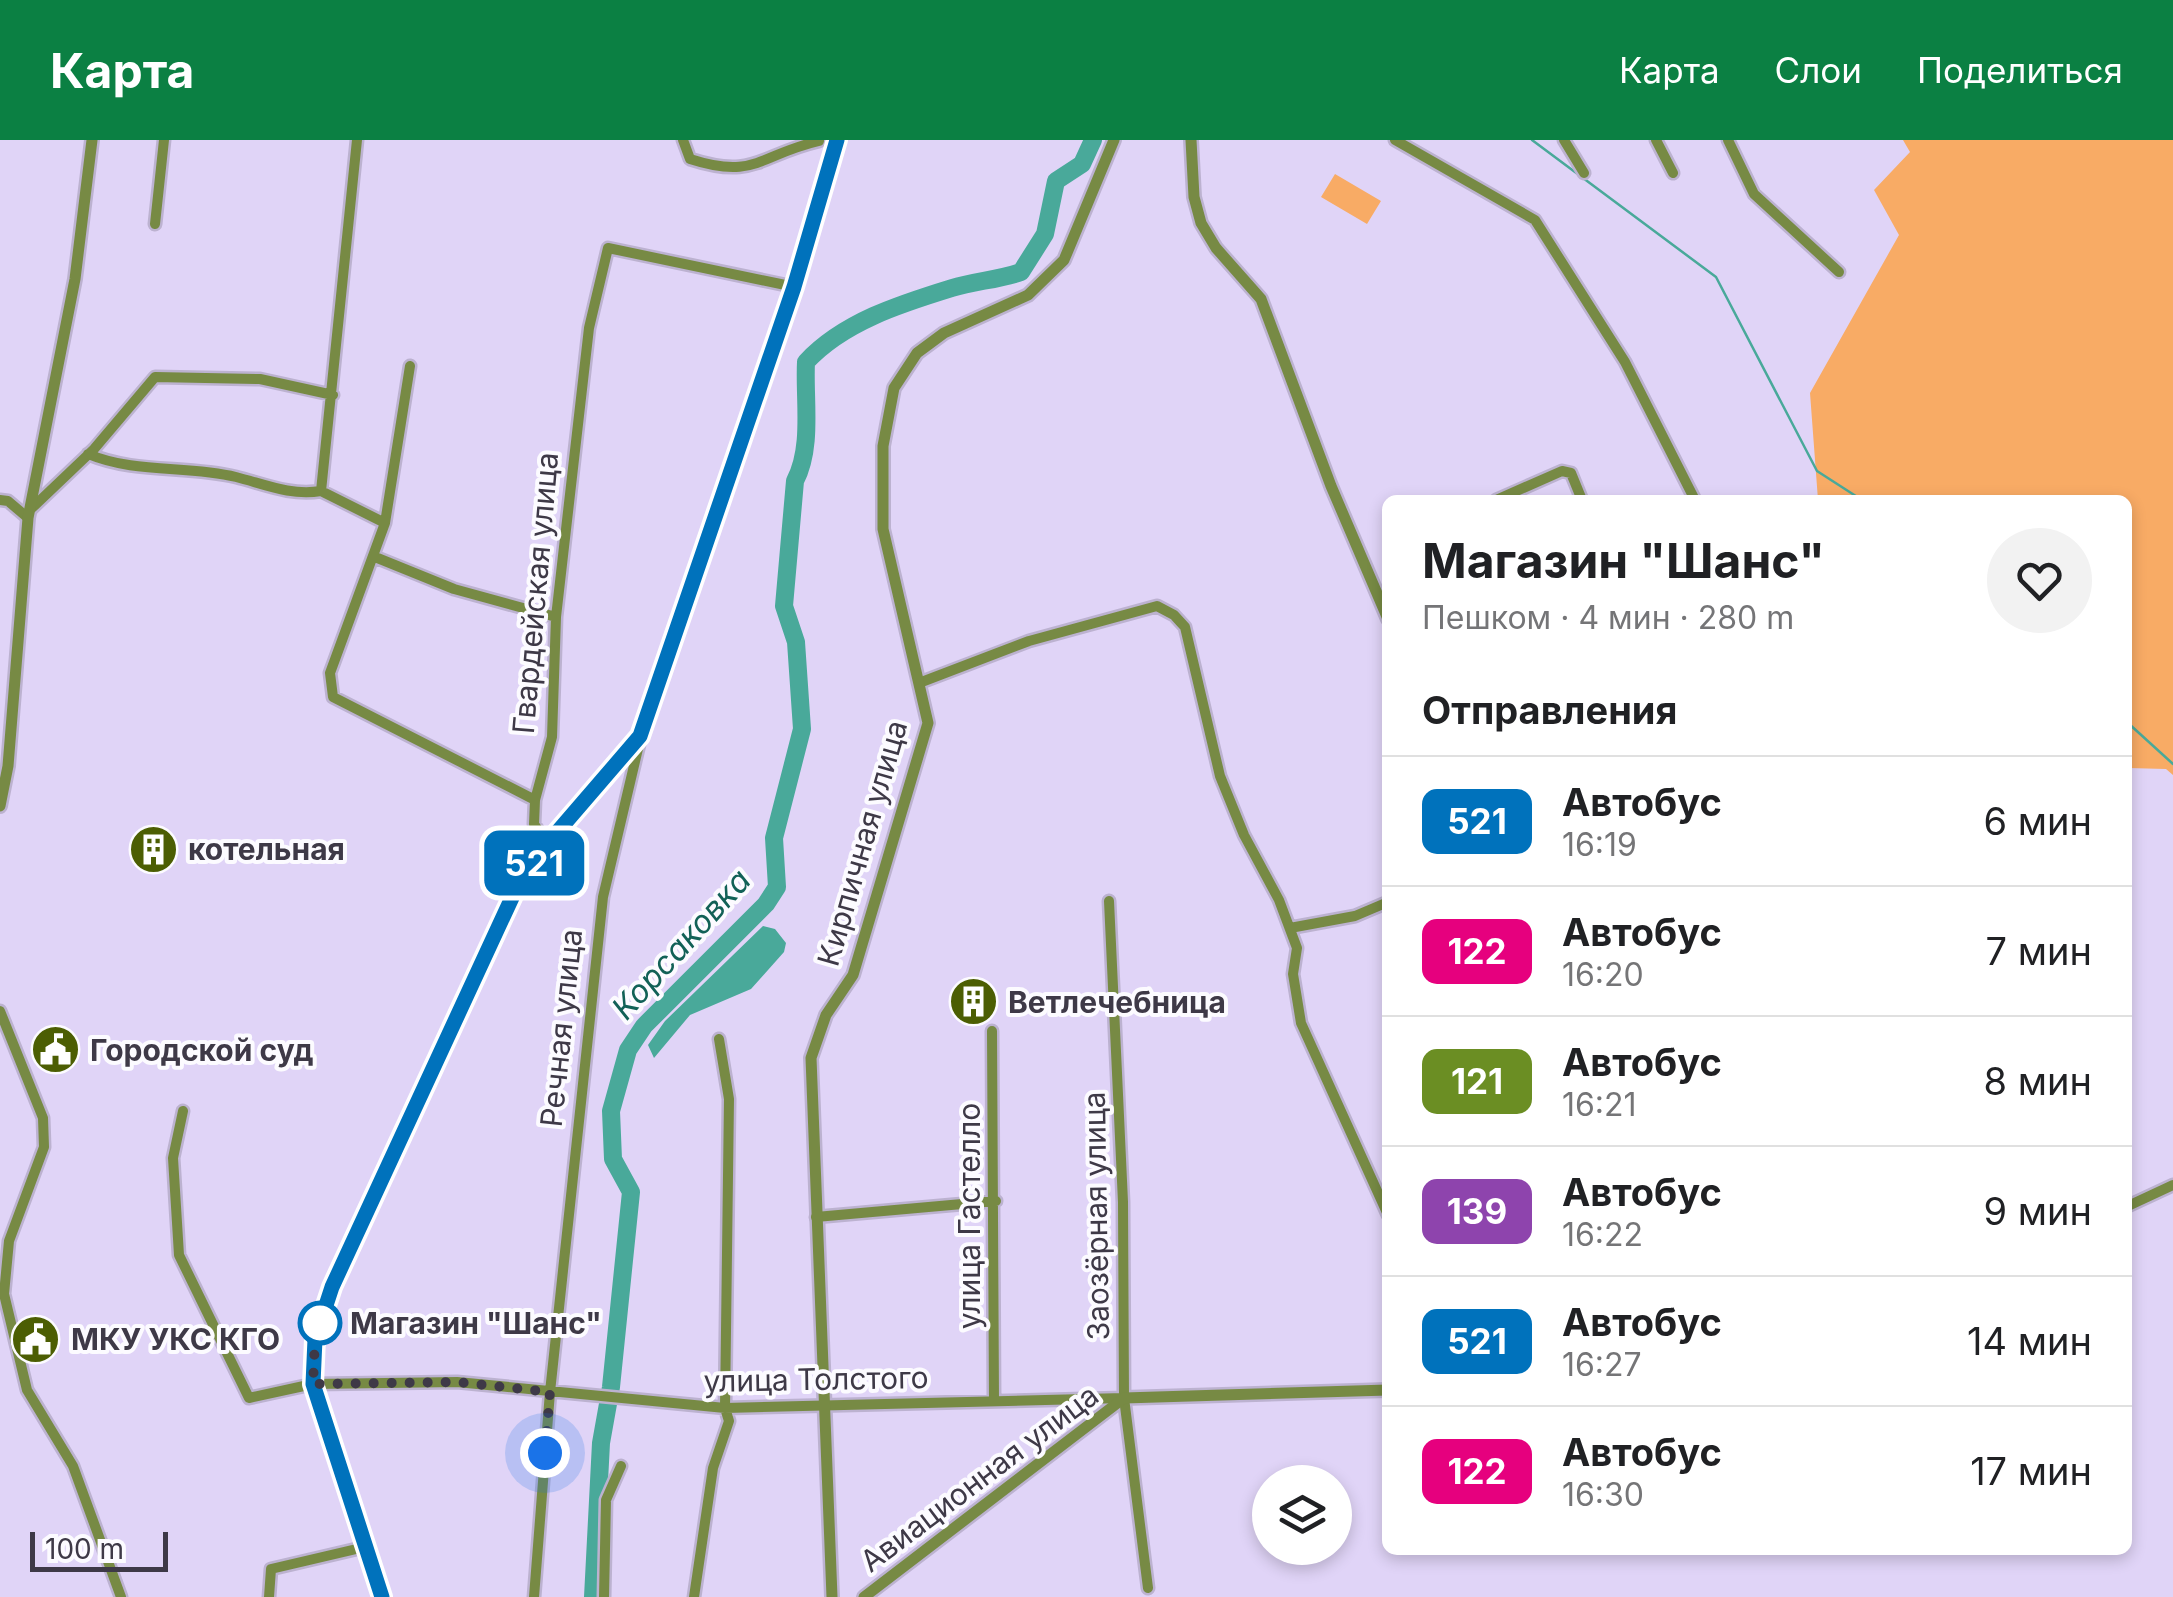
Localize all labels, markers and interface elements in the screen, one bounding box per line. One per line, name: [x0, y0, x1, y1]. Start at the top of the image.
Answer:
text: Карта: [50, 41, 194, 100]
text: Карта: [1619, 49, 1720, 91]
text: Слои: [1775, 49, 1862, 91]
text: Поделиться: [1917, 49, 2123, 91]
street label: Гвардейская улица: [505, 451, 565, 735]
button: heart: [1987, 528, 2092, 633]
text: Магазин "Шанс": [1422, 531, 1825, 590]
text: Пешком · 4 мин · 280 m: [1422, 598, 1794, 637]
text: Отправления: [1422, 687, 1677, 733]
street label: Кирпичная улица: [810, 716, 914, 970]
text: Автобус: [1562, 779, 1722, 825]
text: 6 мин: [1984, 798, 2092, 844]
text: 521: [1447, 800, 1507, 842]
building icon: котельная: [127, 823, 179, 875]
text: 16:19: [1562, 825, 1637, 864]
line badge: 521: [476, 830, 592, 896]
place label: котельная: [188, 831, 345, 867]
text: 521: [504, 842, 564, 884]
water label: Корсаковка: [604, 861, 758, 1027]
text: Автобус: [1562, 909, 1722, 955]
street label: Речная улица: [533, 927, 589, 1129]
text: 7 мин: [1986, 928, 2092, 974]
text: 122: [1447, 930, 1507, 972]
text: 16:20: [1562, 955, 1644, 994]
building icon: Ветлечебница: [947, 976, 999, 1028]
place label: Ветлечебница: [1008, 984, 1226, 1020]
public building icon: Городской суд: [29, 1024, 81, 1076]
place label: Городской суд: [90, 1032, 313, 1068]
text: Автобус: [1562, 1039, 1722, 1085]
text: 8 мин: [1984, 1058, 2092, 1104]
text: 121: [1451, 1060, 1503, 1102]
text: 16:21: [1562, 1085, 1637, 1124]
street label: Заозёрная улица: [1076, 1091, 1116, 1341]
street label: улица Гастелло: [951, 1103, 987, 1329]
text: Автобус: [1562, 1169, 1722, 1215]
text: 9 мин: [1984, 1188, 2092, 1234]
text: 139: [1447, 1190, 1507, 1232]
text: 16:22: [1562, 1215, 1643, 1254]
text: Автобус: [1562, 1299, 1722, 1345]
marker: Магазин "Шанс": [299, 1302, 341, 1344]
place label: Магазин "Шанс": [350, 1305, 602, 1341]
public building icon: МКУ УКС КГО: [10, 1313, 62, 1365]
text: 14 мин: [1967, 1318, 2092, 1364]
text: 521: [1447, 1320, 1507, 1362]
place label: МКУ УКС КГО: [71, 1321, 280, 1357]
text: 16:27: [1562, 1345, 1642, 1384]
street label: улица Толстого: [703, 1359, 929, 1399]
street label: Авиационная улица: [853, 1377, 1105, 1579]
your location: [520, 1428, 570, 1478]
text: Автобус: [1562, 1429, 1722, 1475]
text: 17 мин: [1970, 1448, 2092, 1494]
text: 122: [1447, 1450, 1507, 1492]
map controls: [1252, 1465, 1352, 1565]
button: layers: [1252, 1465, 1352, 1565]
text: 16:30: [1562, 1475, 1644, 1514]
scale bar: [30, 1527, 168, 1572]
text: 100 m: [45, 1532, 124, 1566]

